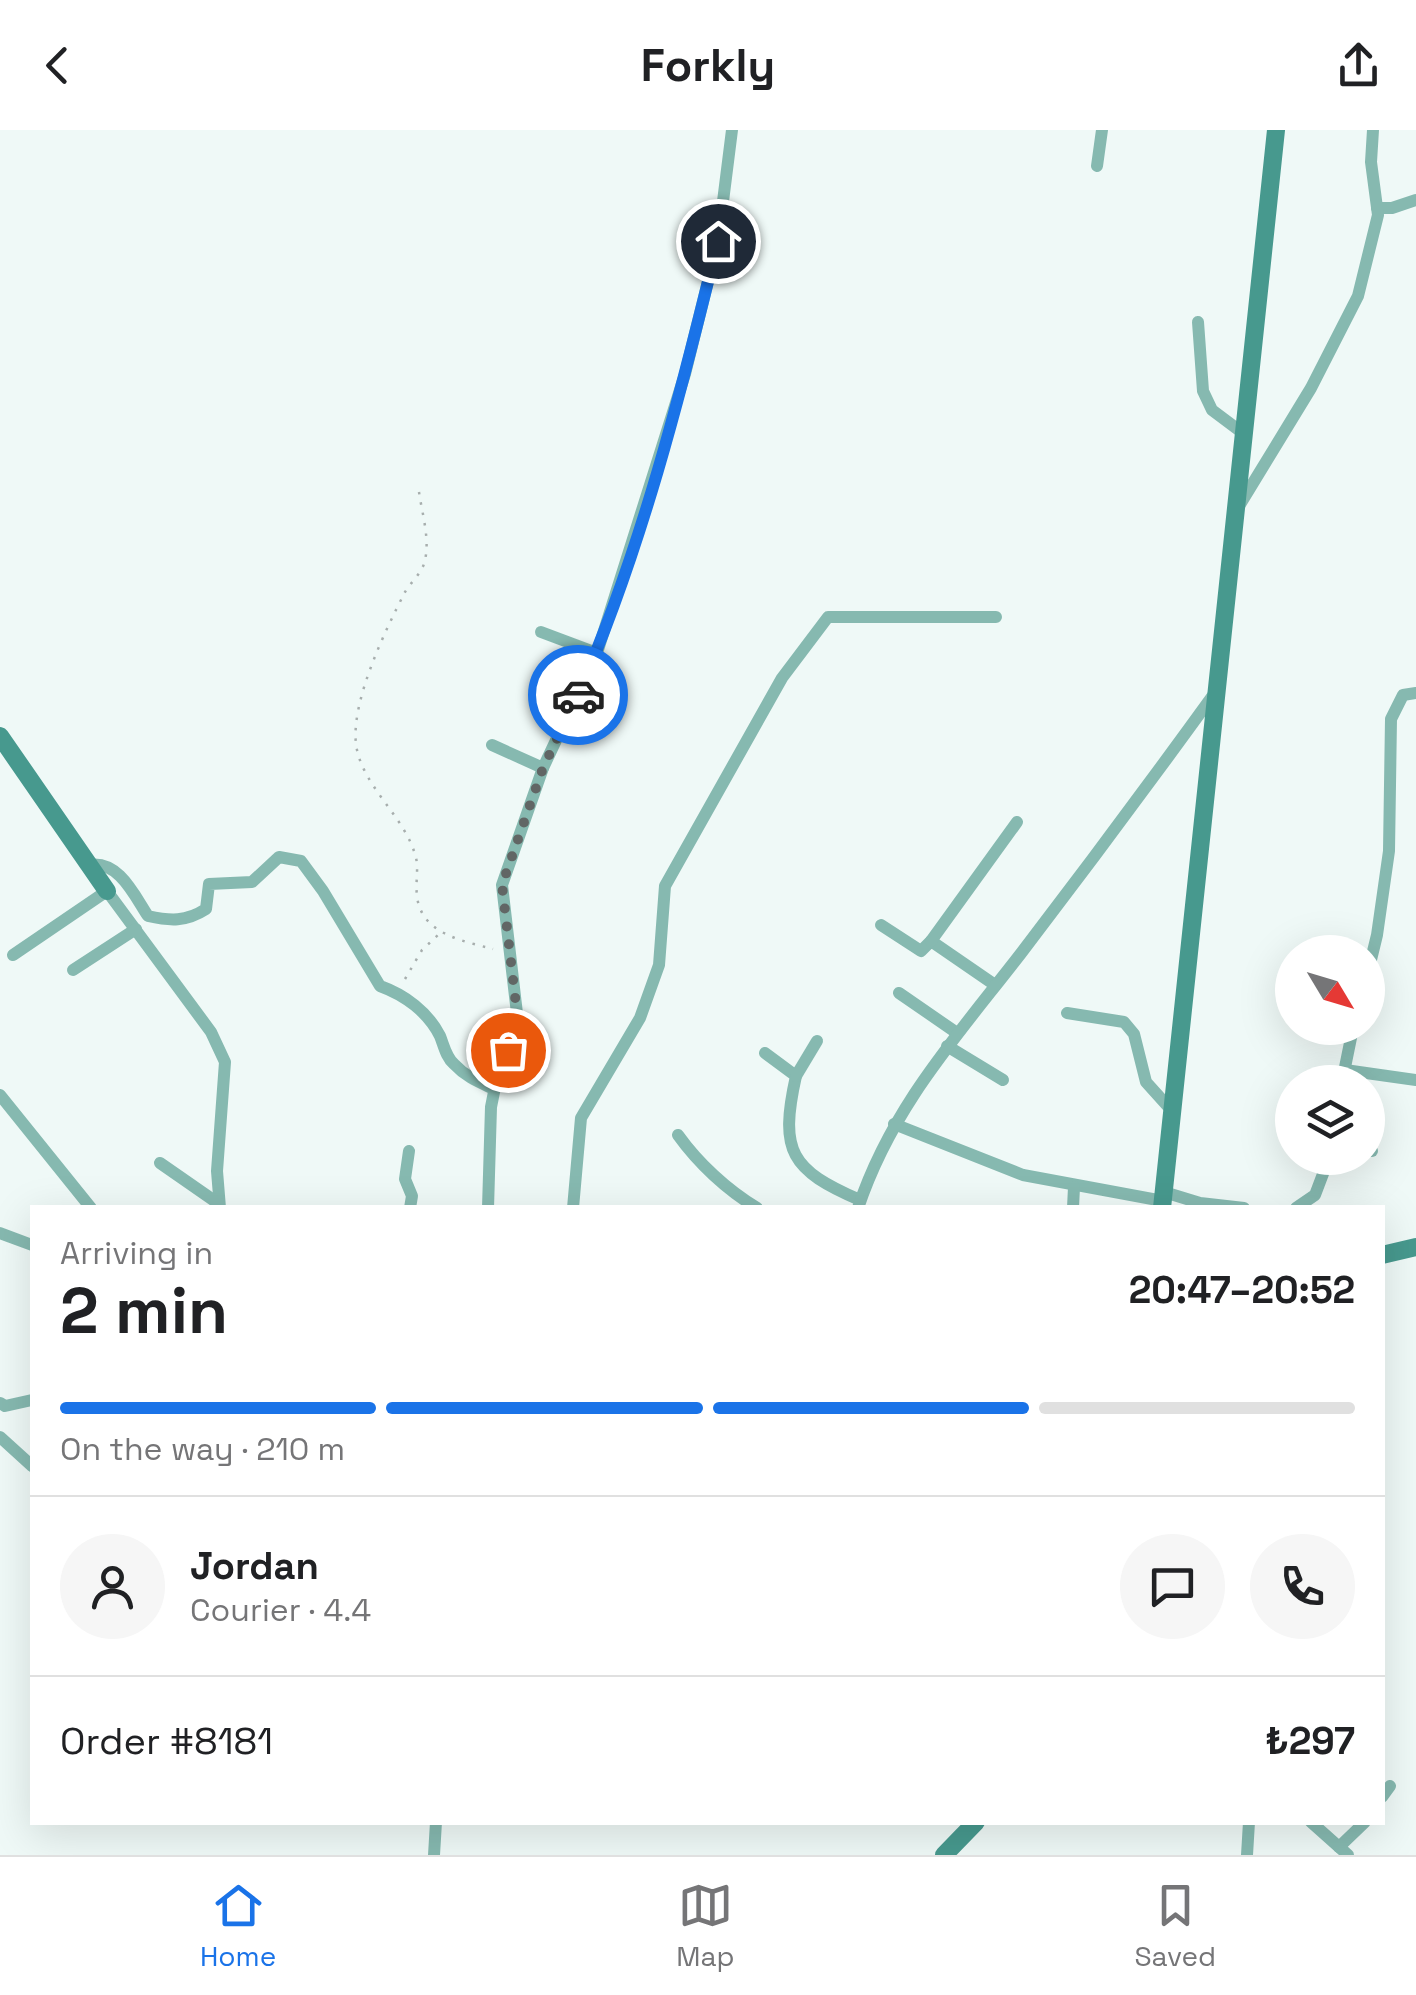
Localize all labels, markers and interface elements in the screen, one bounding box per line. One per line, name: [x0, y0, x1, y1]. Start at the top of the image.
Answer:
text: Forkly: [641, 37, 775, 94]
icon: back: [30, 38, 85, 93]
icon: share: [1331, 38, 1386, 93]
pin: [676, 199, 761, 284]
icon: home: [691, 214, 746, 269]
courier: [528, 645, 628, 745]
icon: car: [551, 668, 606, 723]
north arrow: [1275, 935, 1385, 1045]
map controls: [1275, 935, 1385, 1175]
pin: [466, 1008, 551, 1093]
icon: bag: [481, 1023, 536, 1078]
button: layers: [1275, 1065, 1385, 1175]
text: Arriving in: [60, 1233, 213, 1273]
text: 20:47–20:52: [1129, 1266, 1355, 1314]
text: 2 min: [60, 1269, 228, 1352]
text: On the way · 210 m: [60, 1429, 345, 1469]
button: person: [60, 1534, 165, 1639]
button: chat: [1120, 1534, 1225, 1639]
button: phone: [1250, 1534, 1355, 1639]
text: Jordan: [190, 1542, 319, 1590]
text: Courier · 4.4: [190, 1590, 371, 1630]
text: Order #8181: [60, 1717, 273, 1765]
text: ₺297: [1265, 1717, 1355, 1765]
tab: Home: [200, 1878, 276, 1974]
tab: Map: [676, 1878, 735, 1974]
tab: Saved: [1134, 1878, 1216, 1974]

